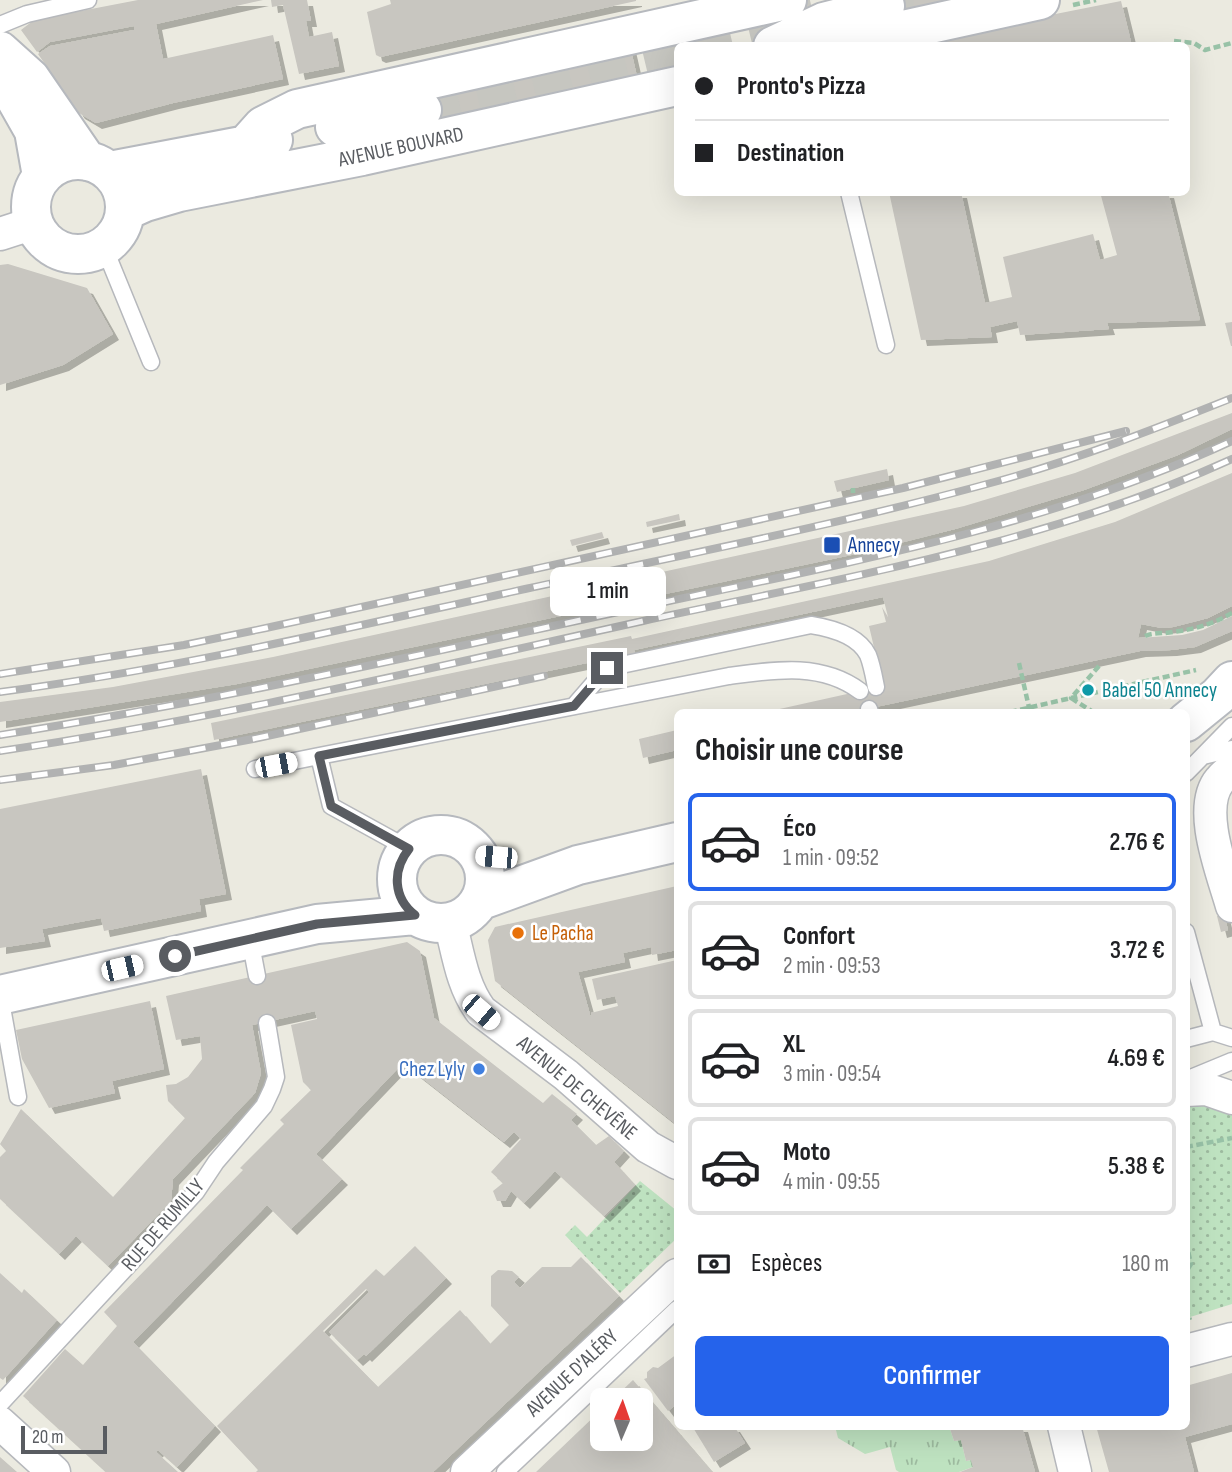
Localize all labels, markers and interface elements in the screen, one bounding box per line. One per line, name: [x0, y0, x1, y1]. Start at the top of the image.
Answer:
text: Pronto's Pizza: [737, 71, 866, 102]
street label: AVENUE BOUVARD: [335, 122, 466, 173]
text: Destination: [737, 138, 844, 169]
place label: Annecy: [847, 533, 900, 558]
marker: Annecy: [822, 535, 842, 555]
callout: 1 min: [549, 566, 665, 616]
text: 1 min: [587, 577, 629, 605]
route end: [591, 652, 623, 684]
place label: Babel 50 Annecy: [1102, 678, 1217, 703]
marker: Babel 50 Annecy: [1080, 682, 1096, 698]
text: Choisir une course: [695, 731, 904, 770]
car: [254, 751, 299, 779]
icon: car: [699, 811, 762, 874]
text: Éco: [783, 813, 816, 844]
text: 2.76 €: [1109, 827, 1165, 858]
text: 1 min · 09:52: [783, 844, 879, 872]
car: [475, 845, 518, 869]
icon: car: [699, 919, 762, 982]
place label: Le Pacha: [532, 921, 593, 946]
text: Confort: [783, 921, 855, 952]
marker: Le Pacha: [510, 925, 526, 941]
text: 3.72 €: [1110, 935, 1165, 966]
route start: [159, 940, 191, 972]
text: 2 min · 09:53: [783, 952, 881, 980]
car: [100, 953, 145, 983]
car: [459, 990, 504, 1034]
icon: car: [699, 1027, 762, 1090]
text: XL: [783, 1029, 805, 1060]
street label: AVENUE DE CHEVÊNE: [511, 1030, 642, 1145]
text: 4.69 €: [1107, 1043, 1165, 1074]
place label: Chez Lyly: [399, 1057, 465, 1082]
text: 3 min · 09:54: [783, 1060, 881, 1088]
marker: Chez Lyly: [471, 1061, 487, 1077]
icon: car: [699, 1135, 762, 1198]
text: Moto: [783, 1137, 831, 1168]
text: 5.38 €: [1108, 1151, 1165, 1182]
text: 4 min · 09:55: [783, 1168, 880, 1196]
street label: RUE DE RUMILLY: [116, 1174, 210, 1276]
icon: cash: [695, 1245, 733, 1283]
text: Espèces: [751, 1248, 822, 1279]
text: 180 m: [1122, 1250, 1169, 1278]
street label: AVENUE D'ALÉRY: [520, 1324, 623, 1423]
button: Confirmer: [695, 1336, 1169, 1416]
north arrow: [590, 1388, 653, 1451]
map controls: [590, 1388, 653, 1451]
scale bar: [21, 1423, 107, 1455]
text: 20 m: [32, 1426, 64, 1449]

